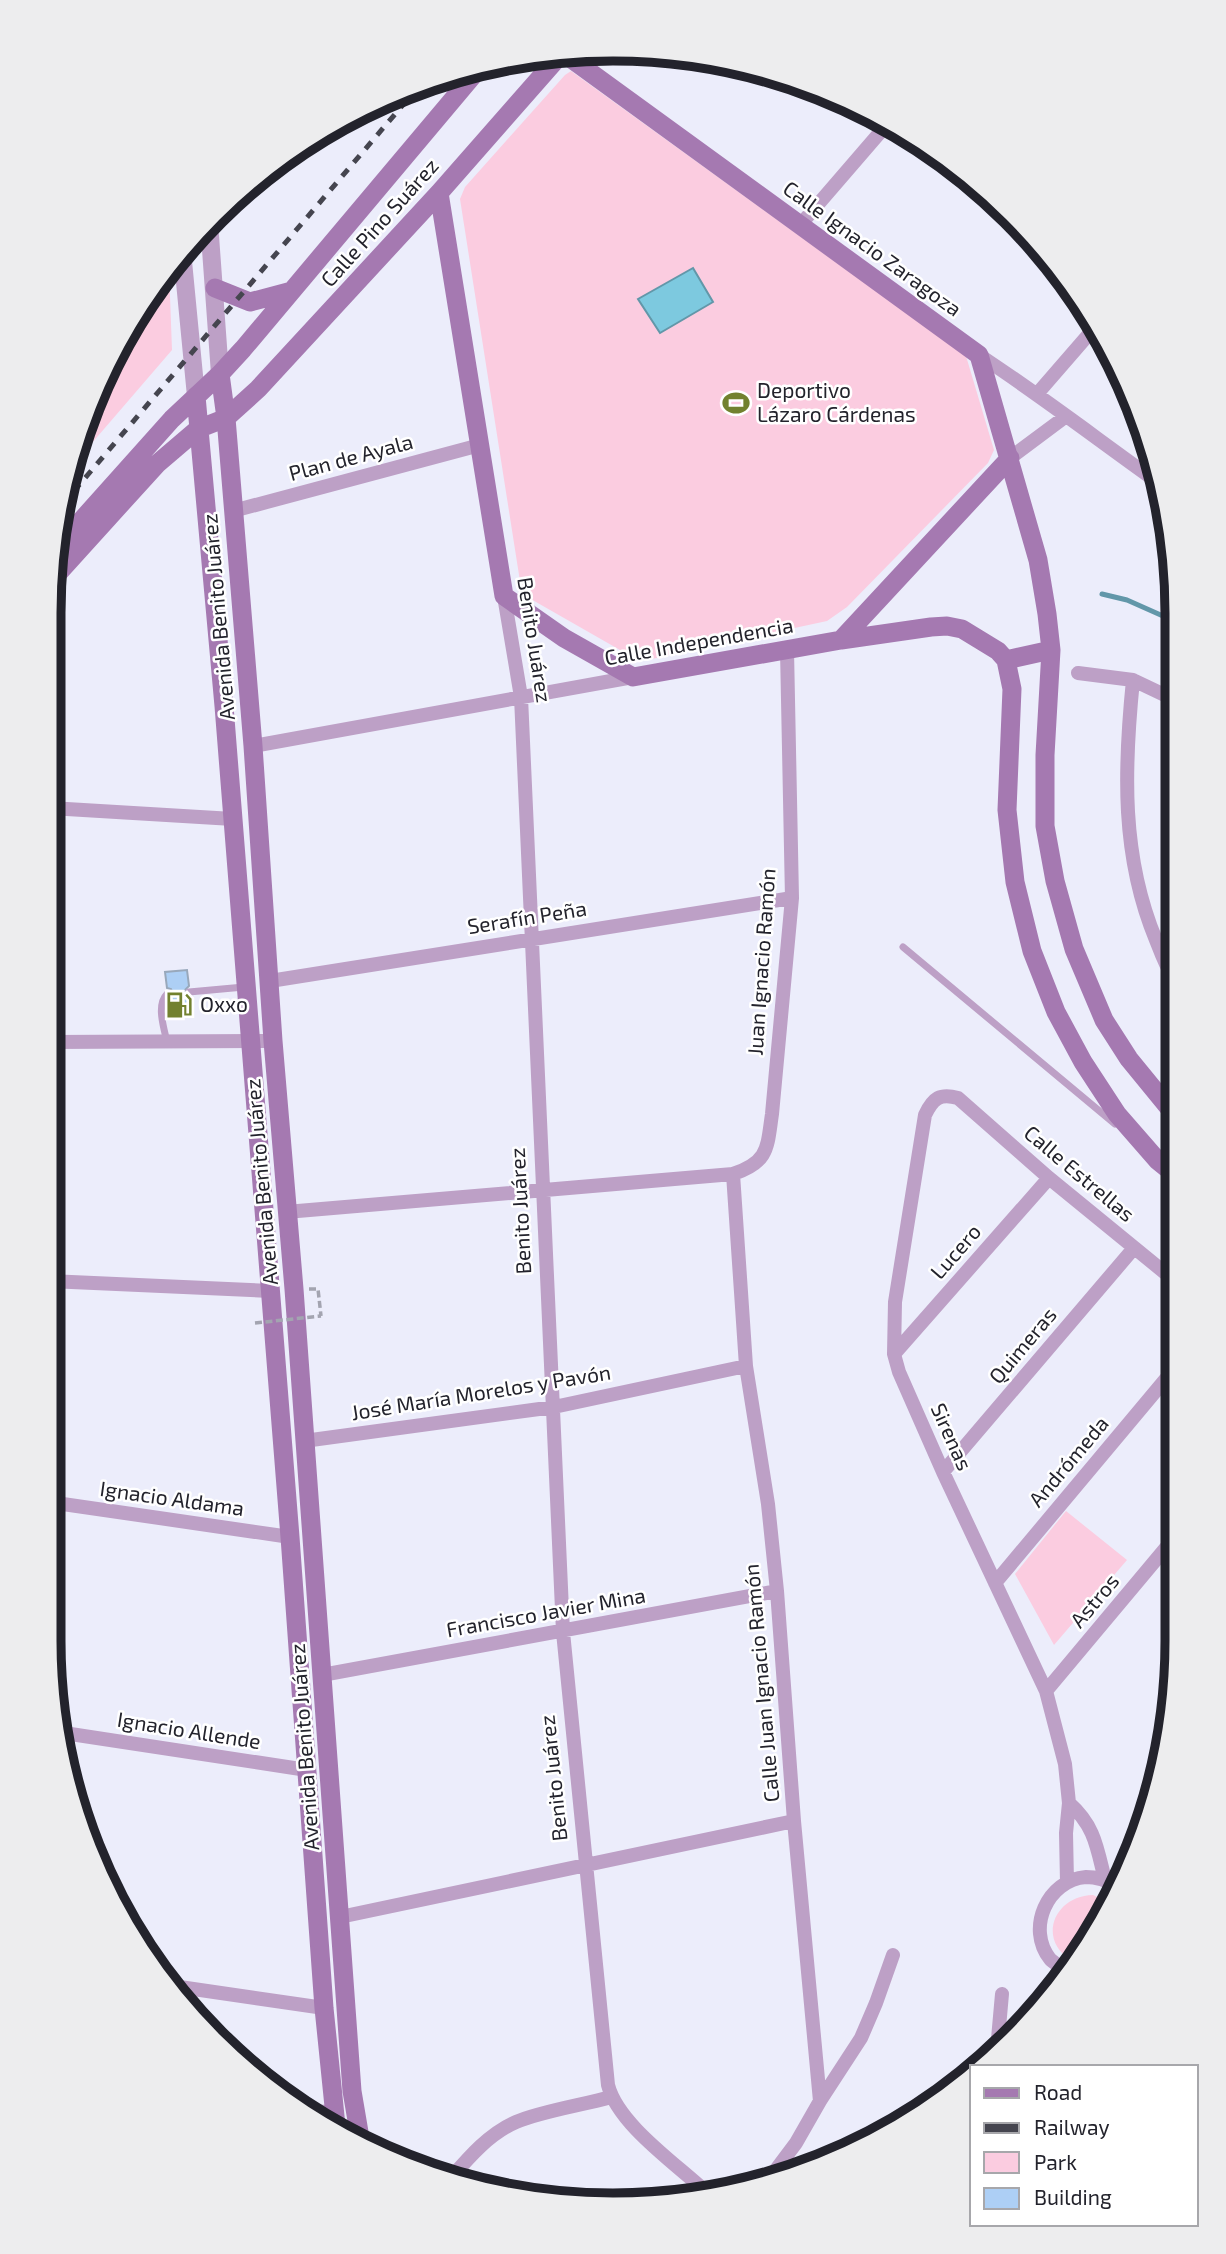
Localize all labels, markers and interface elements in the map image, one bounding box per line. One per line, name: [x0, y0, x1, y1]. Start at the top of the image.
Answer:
street label: Calle Pino Suárez: [315, 153, 443, 291]
street label: Calle Ignacio Zaragoza: [779, 175, 967, 321]
place label: Deportivo Lázaro Cárdenas: [757, 377, 916, 426]
sports icon: Deportivo Lázaro Cárdenas: [721, 388, 751, 418]
street label: Plan de Ayala: [286, 428, 415, 485]
street label: Avenida Benito Juárez: [196, 513, 239, 721]
street label: Benito Juárez: [513, 575, 558, 704]
street label: Calle Independencia: [602, 612, 795, 669]
street label: Juan Ignacio Ramón: [741, 867, 780, 1056]
street label: Serafín Peña: [465, 895, 588, 938]
fuel station icon: Oxxo: [164, 990, 194, 1020]
place label: Oxxo: [200, 991, 248, 1016]
street label: Avenida Benito Juárez: [239, 1078, 282, 1286]
street label: Calle Estrellas: [1020, 1119, 1140, 1226]
street label: Benito Juárez: [504, 1147, 535, 1275]
street label: Lucero: [924, 1219, 985, 1283]
street label: Quimeras: [983, 1302, 1062, 1389]
street label: José María Morelos y Pavón: [349, 1359, 612, 1424]
street label: Sirenas: [927, 1399, 978, 1474]
street label: Andrómeda: [1023, 1411, 1113, 1511]
street label: Ignacio Aldama: [99, 1475, 246, 1520]
street label: Calle Juan Ignacio Ramón: [738, 1563, 783, 1803]
street label: Astros: [1064, 1568, 1124, 1632]
street label: Francisco Javier Mina: [444, 1582, 647, 1641]
street label: Avenida Benito Juárez: [284, 1643, 323, 1851]
street label: Ignacio Allende: [116, 1706, 263, 1753]
street label: Benito Juárez: [533, 1714, 572, 1842]
legend: [970, 2065, 1198, 2226]
text: Road: [1034, 2079, 1082, 2104]
text: Railway: [1034, 2114, 1110, 2139]
text: Park: [1034, 2149, 1077, 2174]
text: Building: [1034, 2184, 1112, 2209]

